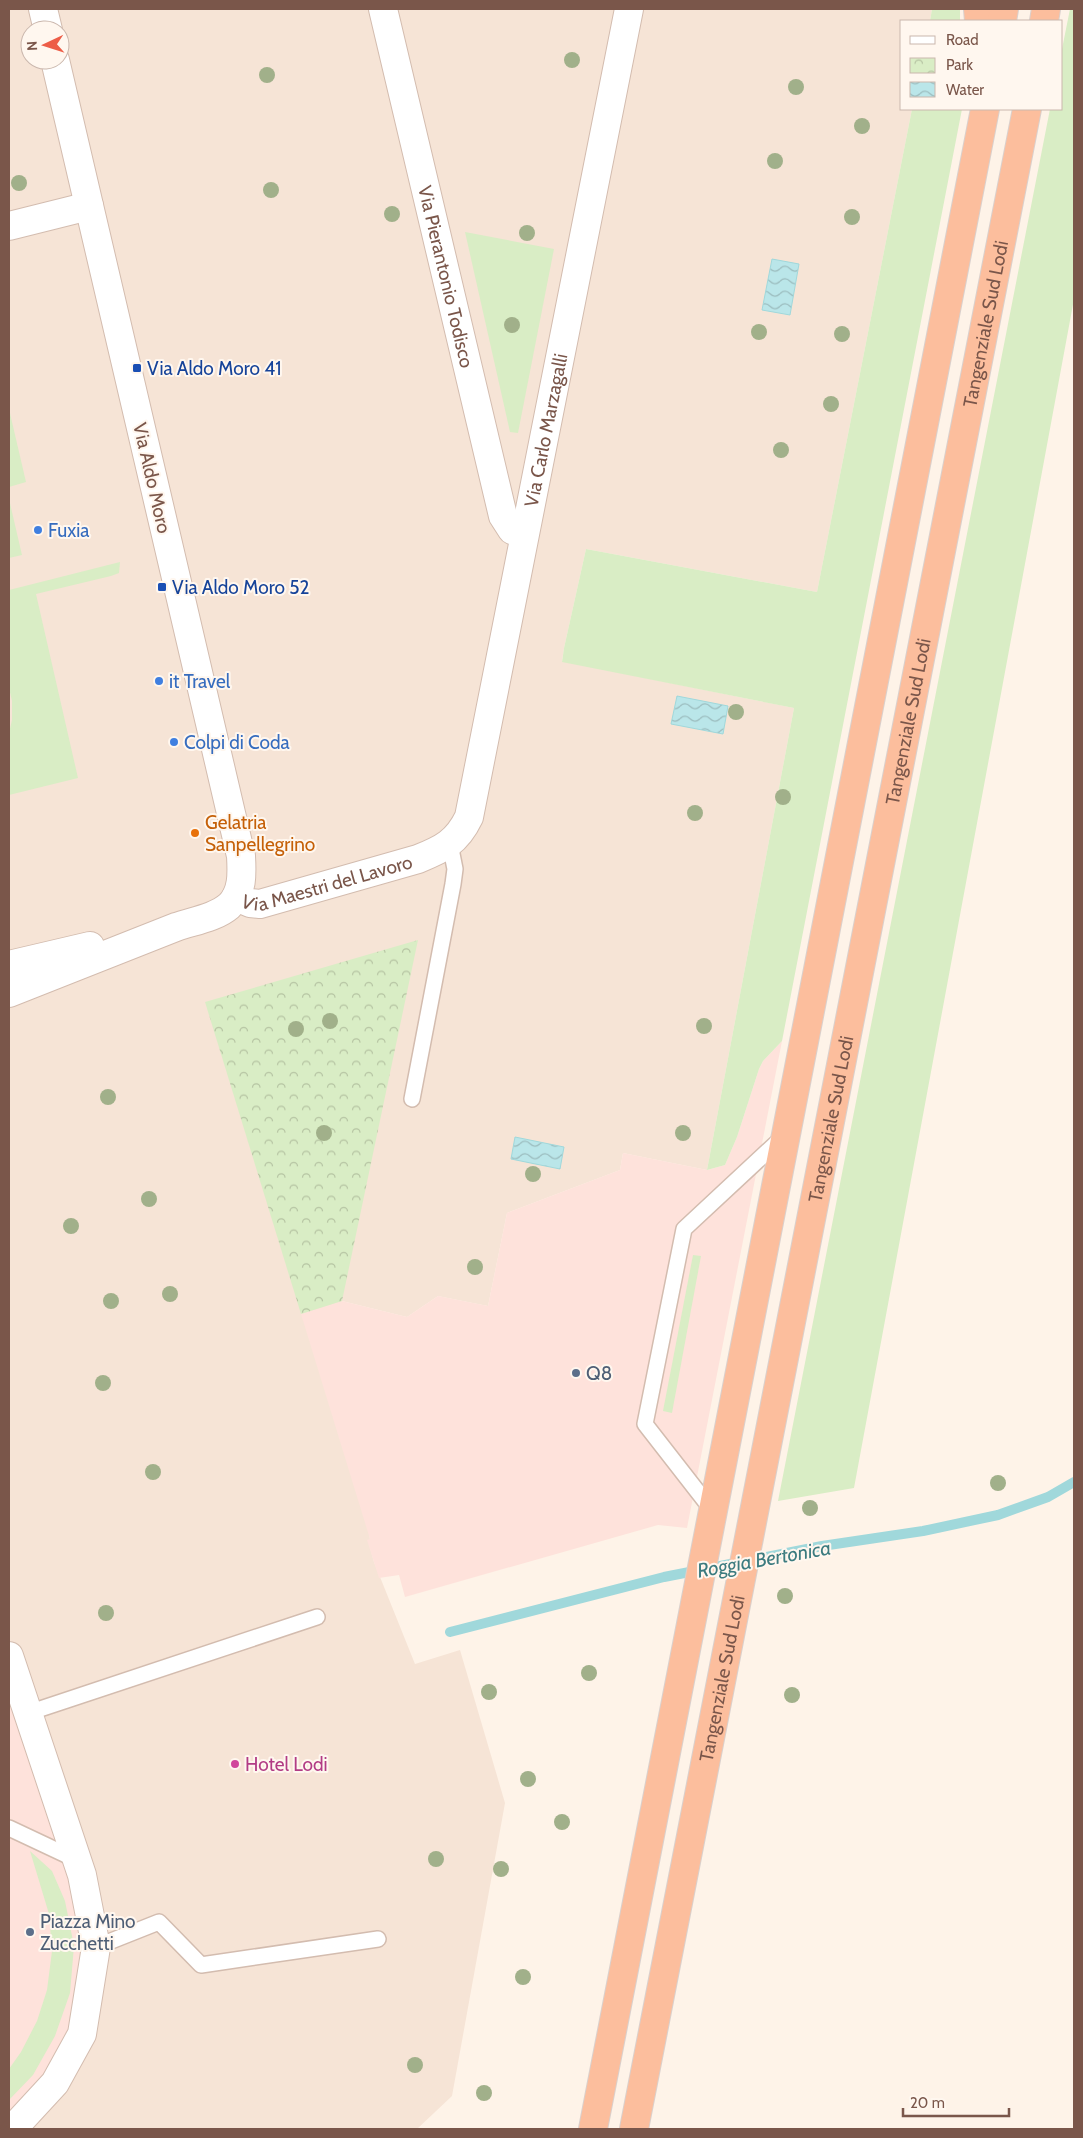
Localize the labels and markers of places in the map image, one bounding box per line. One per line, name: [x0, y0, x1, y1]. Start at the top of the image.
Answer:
place label: Via Aldo Moro 41: [147, 357, 281, 380]
marker: Via Aldo Moro 41: [131, 362, 143, 374]
place label: Fuxia: [48, 519, 89, 542]
marker: Fuxia: [32, 524, 44, 536]
place label: Via Aldo Moro 52: [172, 576, 309, 599]
marker: Via Aldo Moro 52: [156, 581, 168, 593]
place label: it Travel: [169, 670, 231, 693]
marker: it Travel: [153, 675, 165, 687]
place label: Colpi di Coda: [184, 731, 290, 754]
marker: Colpi di Coda: [168, 736, 180, 748]
place label: Gelatria Sanpellegrino: [205, 811, 315, 856]
marker: Gelatria Sanpellegrino: [189, 827, 201, 839]
place label: Q8: [586, 1362, 612, 1385]
marker: Q8: [570, 1367, 582, 1379]
place label: Hotel Lodi: [245, 1753, 328, 1776]
marker: Hotel Lodi: [229, 1758, 241, 1770]
place label: Piazza Mino Zucchetti: [40, 1910, 136, 1955]
marker: Piazza Mino Zucchetti: [24, 1926, 36, 1938]

